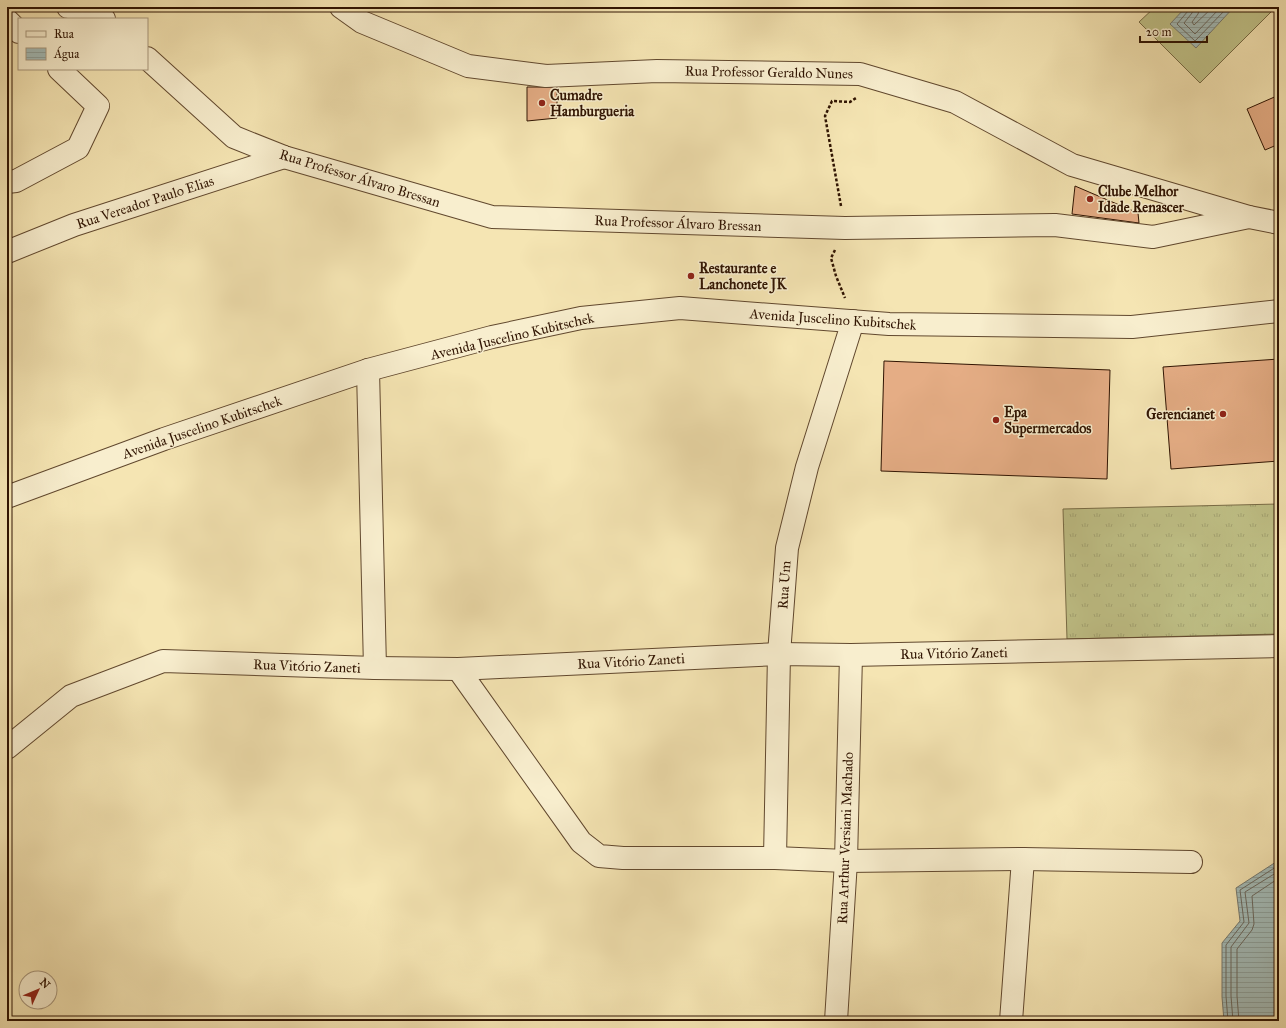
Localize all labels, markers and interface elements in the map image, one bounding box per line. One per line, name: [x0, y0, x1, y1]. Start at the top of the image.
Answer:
legend: [18, 18, 148, 70]
scale bar: [1140, 18, 1207, 44]
text: 20 m: [1146, 25, 1172, 39]
text: Rua: [54, 27, 75, 41]
text: Água: [53, 46, 80, 62]
street label: Rua Professor Geraldo Nunes: [685, 63, 853, 82]
place label: Cumadre Hamburgueria: [550, 87, 635, 121]
marker: Cumadre Hamburgueria: [537, 98, 547, 108]
street label: Rua Professor Álvaro Bressan: [277, 144, 443, 211]
street label: Rua Vereador Paulo Elias: [74, 172, 216, 233]
place label: Clube Melhor Idade Renascer: [1098, 183, 1184, 216]
marker: Clube Melhor Idade Renascer: [1085, 194, 1095, 204]
street label: Rua Professor Álvaro Bressan: [594, 210, 762, 235]
place label: Restaurante e Lanchonete JK: [699, 260, 787, 294]
marker: Restaurante e Lanchonete JK: [686, 271, 696, 281]
street label: Avenida Juscelino Kubitschek: [748, 305, 917, 335]
street label: Avenida Juscelino Kubitschek: [428, 309, 596, 365]
street label: Avenida Juscelino Kubitschek: [119, 392, 285, 464]
place label: Epa Supermercados: [1004, 404, 1091, 438]
place label: Gerencianet: [1146, 406, 1215, 423]
marker: Gerencianet: [1218, 409, 1228, 419]
marker: Epa Supermercados: [991, 415, 1001, 425]
street label: Rua Um: [774, 560, 795, 610]
street label: Rua Vitório Zaneti: [900, 644, 1008, 663]
street label: Rua Vitório Zaneti: [577, 650, 685, 673]
street label: Rua Vitório Zaneti: [253, 656, 361, 677]
street label: Rua Arthur Versiani Machado: [834, 752, 857, 924]
north arrow: [18, 970, 58, 1010]
text: N: [37, 976, 53, 992]

